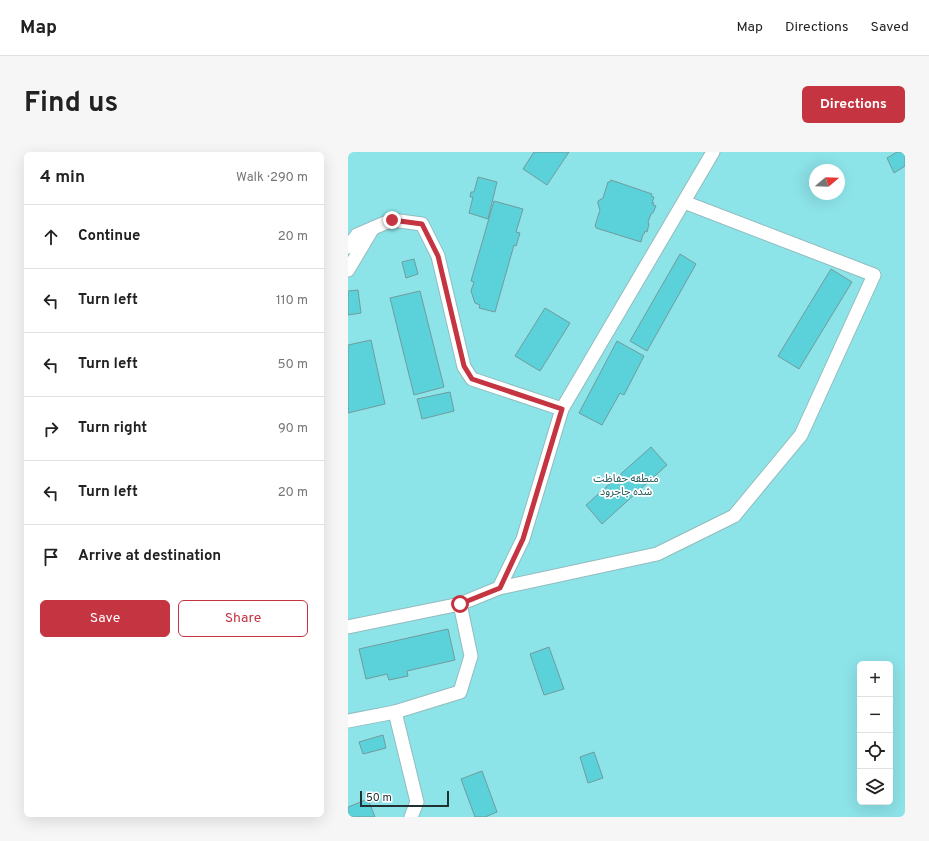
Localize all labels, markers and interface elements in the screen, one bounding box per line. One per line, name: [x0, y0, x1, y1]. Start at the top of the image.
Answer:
text: Map: [20, 16, 57, 40]
text: Map: [737, 19, 763, 36]
text: Directions: [785, 19, 849, 36]
text: Saved: [871, 19, 909, 36]
text: Find us: [24, 86, 118, 122]
button: Directions: [802, 86, 905, 123]
north arrow: [809, 164, 845, 200]
text: 4 min: [40, 167, 85, 189]
text: Walk · 290 m: [236, 170, 308, 186]
route end: [383, 211, 401, 229]
icon: ahead: [40, 226, 62, 248]
text: Continue: [78, 227, 140, 246]
text: 20 m: [278, 229, 308, 245]
icon: left: [40, 290, 62, 312]
text: Turn left: [78, 291, 138, 310]
text: 110 m: [276, 293, 308, 309]
icon: left: [40, 354, 62, 376]
text: Turn left: [78, 355, 138, 374]
text: 50 m: [278, 357, 308, 373]
icon: right: [40, 418, 62, 440]
text: Turn right: [78, 419, 147, 438]
text: 90 m: [278, 421, 308, 437]
park label: منطقه حفاظت شده جاجرود: [593, 472, 659, 499]
icon: left: [40, 482, 62, 504]
text: Turn left: [78, 483, 138, 502]
text: 20 m: [278, 485, 308, 501]
icon: arrive: [40, 546, 62, 568]
text: Arrive at destination: [78, 547, 221, 566]
route start: [451, 595, 469, 613]
button: Save: [40, 600, 170, 637]
button: Share: [178, 600, 308, 637]
map controls: [857, 661, 893, 805]
button: +: [857, 661, 893, 697]
button: −: [857, 697, 893, 733]
button: locate: [857, 733, 893, 769]
button: layers: [857, 769, 893, 805]
scale bar: [360, 789, 449, 808]
text: 50 m: [366, 791, 392, 805]

